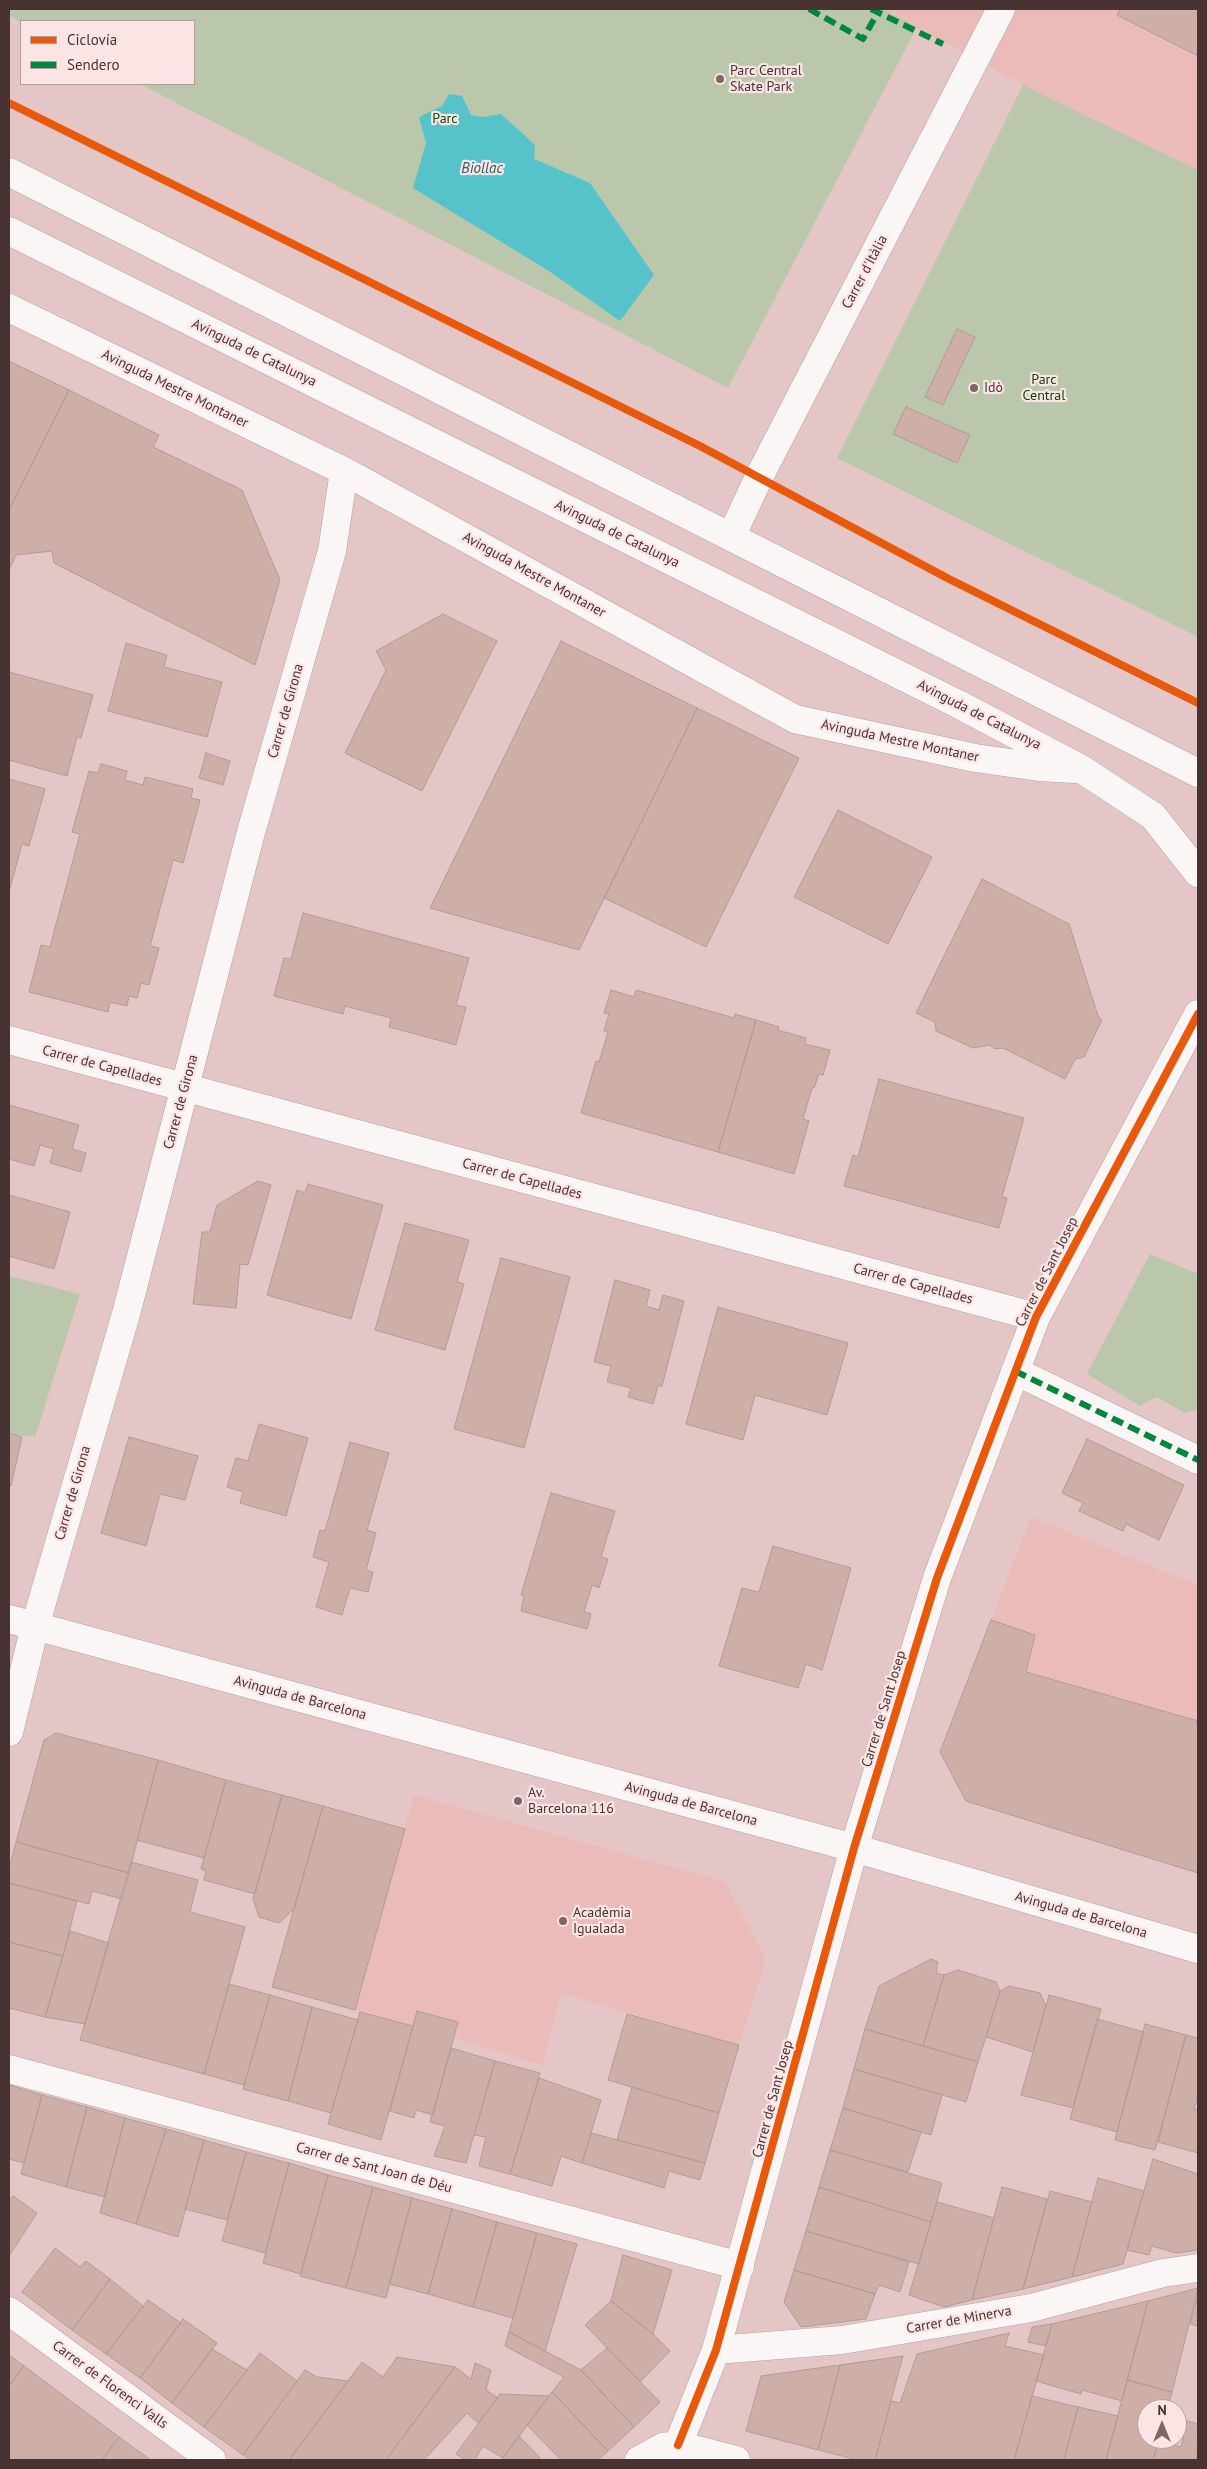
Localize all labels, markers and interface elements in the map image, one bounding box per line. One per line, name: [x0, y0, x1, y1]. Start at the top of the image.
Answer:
legend: [20, 20, 195, 85]
text: Ciclovía: [67, 30, 117, 49]
text: Sendero: [67, 55, 120, 74]
place label: Parc Central Skate Park: [730, 63, 802, 95]
marker: Parc Central Skate Park: [714, 73, 726, 85]
park label: Parc: [432, 111, 458, 127]
water label: Biollac: [461, 160, 503, 178]
street label: Carrer d'Itàlia: [839, 232, 891, 312]
street label: Avinguda de Catalunya: [189, 315, 319, 391]
street label: Avinguda Mestre Montaner: [99, 346, 251, 432]
park label: Parc Central: [1023, 372, 1065, 404]
place label: Idò: [984, 380, 1003, 396]
marker: Idò: [968, 382, 980, 394]
street label: Avinguda de Catalunya: [552, 496, 682, 572]
street label: Avinguda Mestre Montaner: [460, 529, 608, 621]
street label: Carrer de Girona: [265, 662, 307, 760]
street label: Avinguda de Catalunya: [914, 676, 1044, 754]
street label: Avinguda Mestre Montaner: [819, 716, 981, 766]
street label: Carrer de Capellades: [40, 1042, 164, 1090]
street label: Carrer de Girona: [160, 1053, 202, 1151]
street label: Carrer de Capellades: [460, 1155, 584, 1203]
street label: Carrer de Sant Josep: [1012, 1214, 1082, 1330]
street label: Carrer de Capellades: [851, 1260, 975, 1308]
street label: Carrer de Girona: [52, 1444, 94, 1542]
street label: Carrer de Sant Josep: [858, 1649, 910, 1769]
street label: Avinguda de Barcelona: [232, 1672, 368, 1724]
street label: Avinguda de Barcelona: [623, 1778, 759, 1830]
place label: Av. Barcelona 116: [528, 1785, 614, 1818]
marker: Av. Barcelona 116: [512, 1795, 524, 1807]
street label: Avinguda de Barcelona: [1013, 1888, 1149, 1942]
place label: Acadèmia Igualada: [573, 1905, 631, 1938]
marker: Acadèmia Igualada: [557, 1915, 569, 1927]
street label: Carrer de Sant Josep: [749, 2038, 797, 2160]
street label: Carrer de Sant Joan de Déu: [294, 2139, 454, 2197]
street label: Carrer de Minerva: [905, 2303, 1013, 2337]
street label: Carrer de Florenci Valls: [49, 2337, 171, 2433]
north arrow: [1137, 2399, 1187, 2449]
text: N: [1157, 2401, 1167, 2419]

